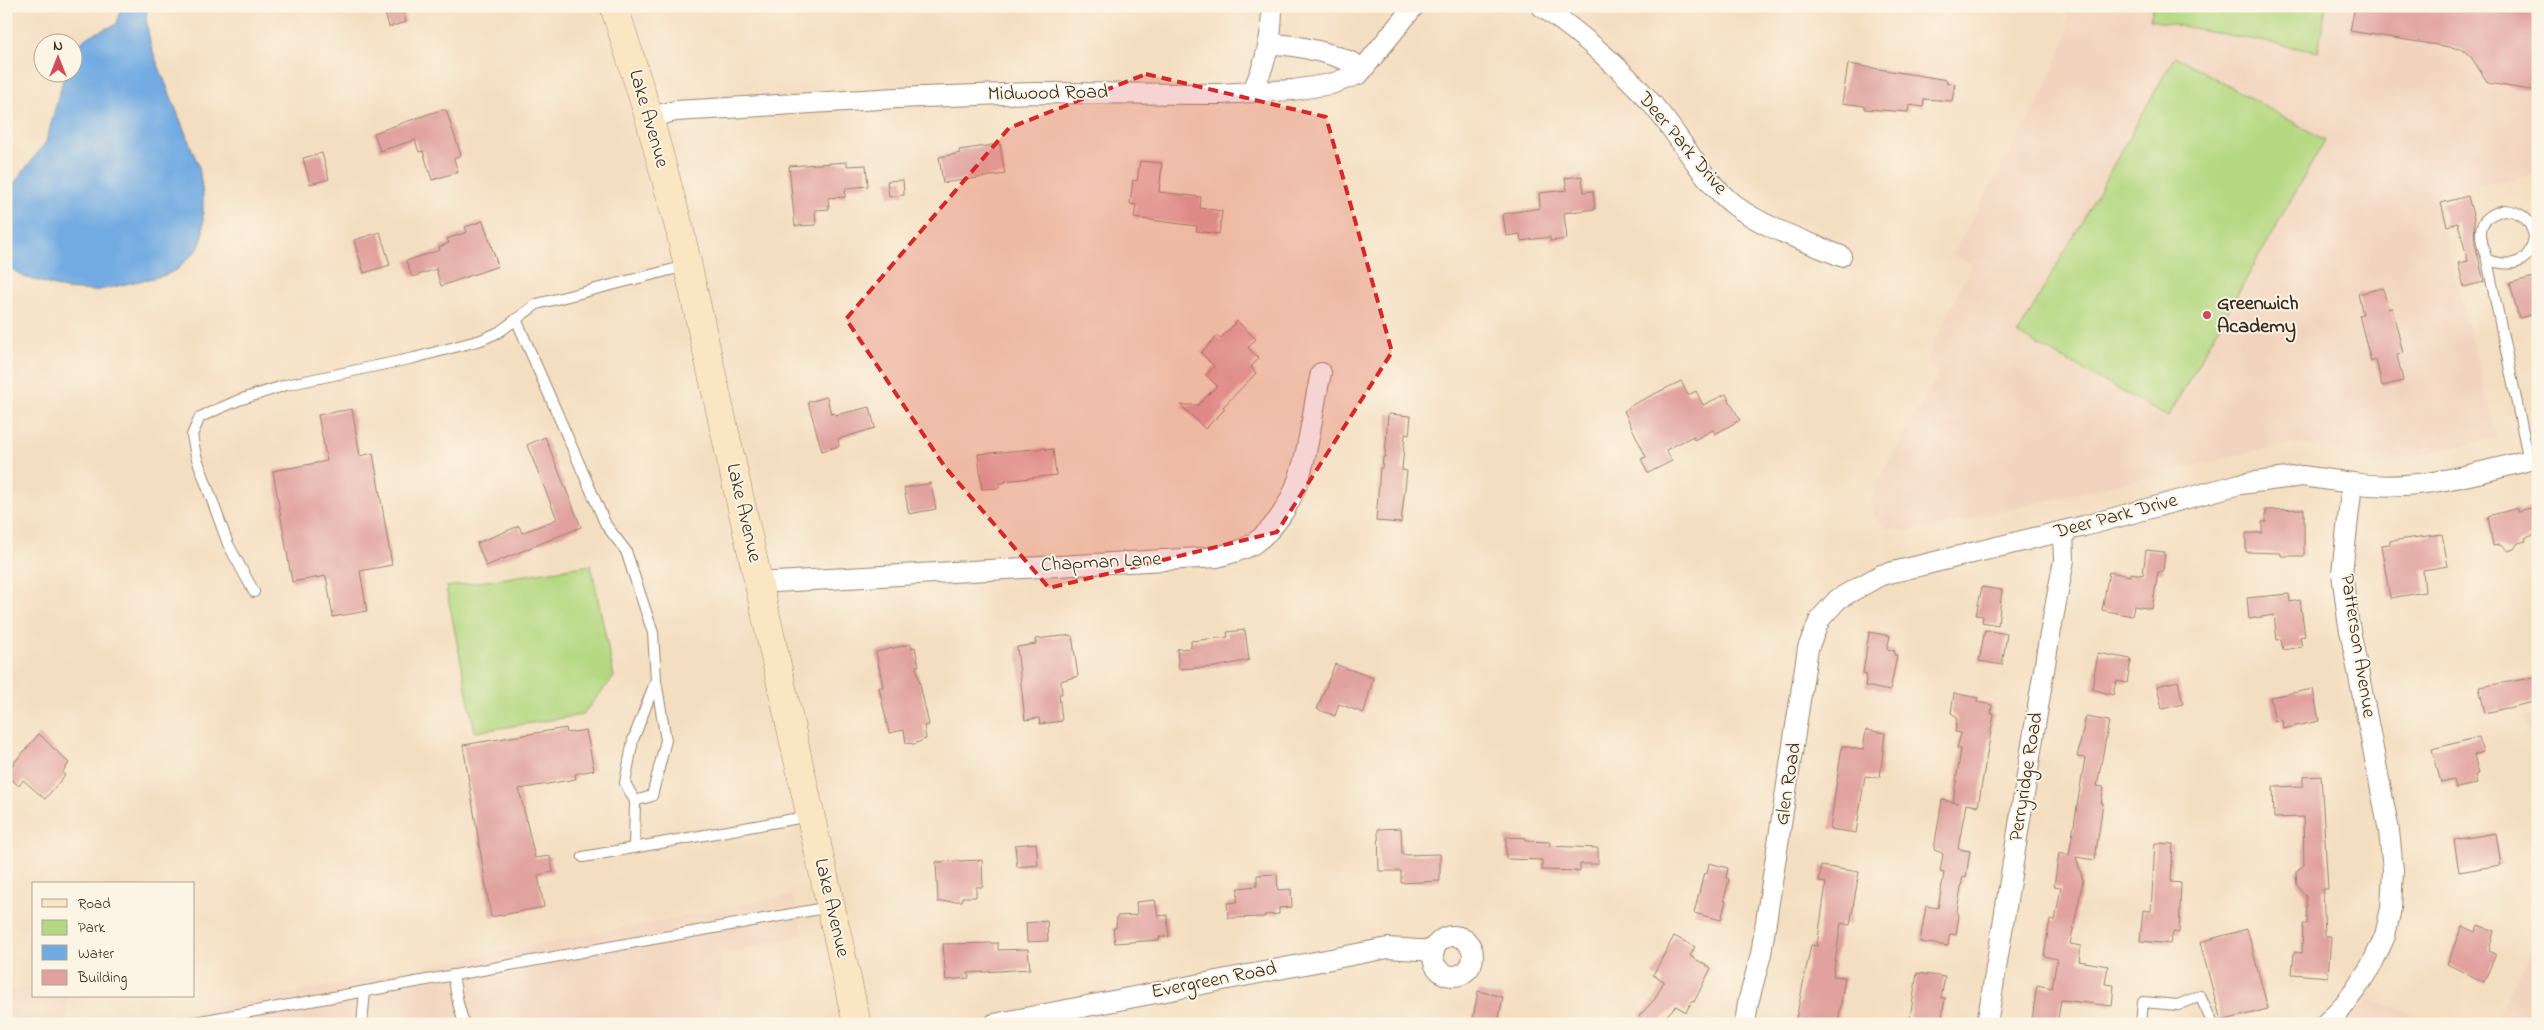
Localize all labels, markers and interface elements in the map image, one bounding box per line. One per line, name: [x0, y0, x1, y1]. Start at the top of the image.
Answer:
north arrow: [32, 32, 82, 82]
text: N: [53, 36, 63, 57]
street label: Lake Avenue: [620, 67, 676, 171]
street label: Midwood Road: [988, 78, 1108, 110]
street label: Deer Park Drive: [1630, 85, 1734, 202]
place label: Greenwich Academy: [2217, 290, 2299, 343]
marker: Greenwich Academy: [2201, 309, 2213, 321]
street label: Lake Avenue: [718, 461, 768, 565]
street label: Deer Park Drive: [2050, 487, 2181, 548]
street label: Chapman Lane: [1040, 545, 1162, 581]
street label: Patterson Avenue: [2331, 572, 2383, 720]
street label: Perryridge Road: [2002, 710, 2053, 844]
street label: Glen Road: [1768, 741, 1810, 827]
street label: Lake Avenue: [806, 856, 856, 960]
legend: [32, 882, 195, 998]
text: Road: [78, 893, 111, 915]
text: Park: [78, 917, 106, 939]
text: Water: [78, 943, 114, 965]
street label: Evergreen Road: [1149, 955, 1279, 1008]
text: Building: [77, 967, 127, 990]

